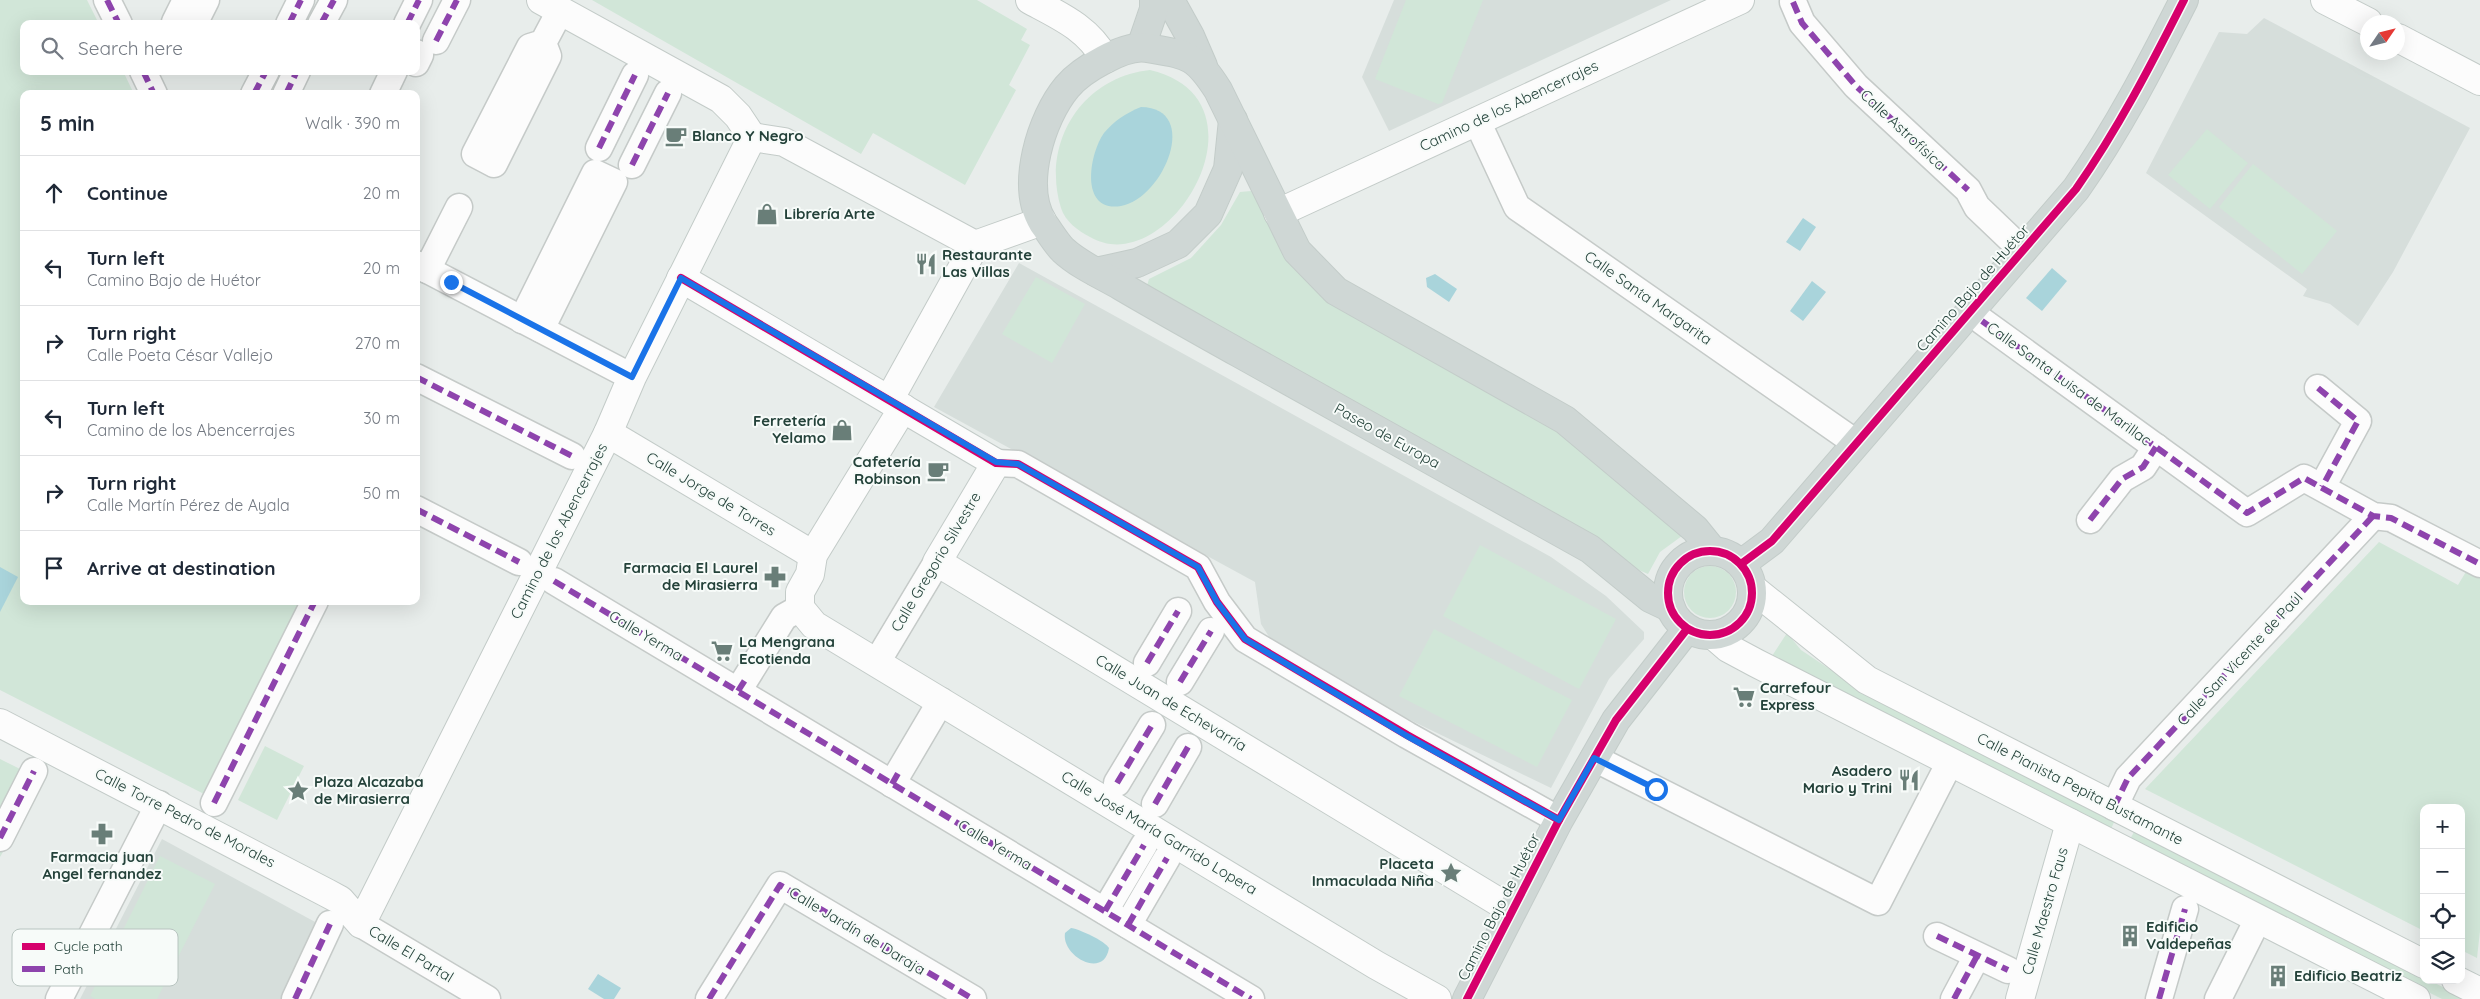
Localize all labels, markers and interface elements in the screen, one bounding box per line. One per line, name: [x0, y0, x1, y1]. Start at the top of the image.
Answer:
north arrow: [2360, 15, 2405, 60]
search box: [20, 20, 420, 75]
icon: search: [38, 34, 66, 62]
text: Search here: [78, 36, 183, 60]
street label: Camino de los Abencerrajes: [1416, 56, 1601, 155]
street label: Calle Astrofísica: [1857, 85, 1950, 174]
text: 5 min: [40, 110, 95, 136]
text: Walk · 390 m: [305, 113, 400, 133]
cafe icon: Blanco Y Negro: [663, 123, 689, 149]
place label: Blanco Y Negro: [692, 126, 804, 145]
icon: ahead: [40, 179, 68, 207]
text: Continue: [87, 181, 168, 205]
text: 20 m: [363, 183, 400, 203]
shop icon: Librería Arte: [754, 201, 780, 227]
place label: Librería Arte: [784, 204, 875, 223]
street label: Camino Bajo de Huétor: [1912, 220, 2033, 355]
place label: Restaurante Las Villas: [942, 245, 1032, 281]
text: Turn left: [87, 246, 165, 270]
street label: Calle Santa Margarita: [1581, 246, 1716, 349]
restaurant icon: Restaurante Las Villas: [913, 251, 939, 277]
icon: left: [40, 254, 68, 282]
text: 20 m: [363, 258, 400, 278]
text: Camino Bajo de Huétor: [87, 270, 261, 290]
route end: [440, 271, 463, 294]
street label: Calle Santa Luisa de Marillac: [1983, 318, 2155, 450]
text: Turn right: [87, 321, 176, 345]
icon: right: [40, 329, 68, 357]
text: 270 m: [355, 333, 400, 353]
text: Calle Poeta César Vallejo: [87, 345, 273, 365]
text: Turn left: [87, 396, 165, 420]
street label: Paseo de Europa: [1331, 399, 1443, 472]
icon: left: [40, 404, 68, 432]
text: 30 m: [363, 408, 400, 428]
place label: Ferretería Yelamo: [753, 411, 826, 447]
shop icon: Ferretería Yelamo: [829, 417, 855, 443]
text: Camino de los Abencerrajes: [87, 420, 295, 440]
street label: Camino de los Abencerrajes: [506, 440, 611, 622]
street label: Calle Jorge de Torres: [643, 447, 779, 540]
place label: Cafetería Robinson: [853, 452, 921, 488]
cafe icon: Cafetería Robinson: [925, 458, 951, 484]
text: Turn right: [87, 471, 176, 495]
icon: right: [40, 479, 68, 507]
text: 50 m: [363, 483, 400, 503]
street label: Calle Gregorio Silvestre: [886, 488, 985, 635]
text: Calle Martín Pérez de Ayala: [87, 495, 290, 515]
icon: arrive: [40, 554, 68, 582]
text: Arrive at destination: [87, 556, 276, 580]
place label: Farmacia El Laurel de Mirasierra: [623, 558, 758, 594]
pharmacy icon: Farmacia El Laurel de Mirasierra: [762, 564, 788, 590]
street label: Calle San Vicente de Paúl: [2173, 588, 2306, 729]
street label: Calle Yerma: [606, 606, 687, 665]
place label: La Mengrana Ecotienda: [739, 632, 835, 668]
supermarket icon: La Mengrana Ecotienda: [709, 638, 735, 664]
street label: Calle Juan de Echevarría: [1092, 650, 1250, 755]
place label: Carrefour Express: [1760, 678, 1832, 714]
supermarket icon: Carrefour Express: [1731, 684, 1757, 710]
street label: Calle Pianista Pepita Bustamante: [1974, 728, 2187, 849]
place label: Asadero Mario y Trini: [1803, 761, 1892, 797]
street label: Calle Torre Pedro de Morales: [92, 764, 279, 871]
street label: Calle José María Garrido Lopera: [1058, 766, 1261, 899]
restaurant icon: Asadero Mario y Trini: [1896, 767, 1922, 793]
place label: Plaza Alcazaba de Mirasierra: [314, 772, 424, 808]
place icon: Plaza Alcazaba de Mirasierra: [285, 778, 311, 804]
route start: [1645, 778, 1668, 801]
map controls: [2420, 804, 2465, 984]
button: +: [2420, 804, 2465, 849]
street label: Calle Yerma: [955, 815, 1036, 874]
pharmacy icon: Farmacia juan Angel fernandez: [89, 821, 115, 847]
street label: Camino Bajo de Huétor: [1453, 830, 1544, 984]
street label: Calle Maestro Faus: [2017, 845, 2072, 977]
place label: Farmacia juan Angel fernandez: [42, 847, 162, 883]
button: −: [2420, 849, 2465, 894]
place label: Placeta Inmaculada Niña: [1312, 854, 1434, 890]
place icon: Placeta Inmaculada Niña: [1438, 860, 1464, 886]
street label: Calle Jardín de Daraja: [786, 882, 929, 979]
button: locate: [2420, 894, 2465, 939]
place label: Edificio Valdepeñas: [2146, 917, 2231, 953]
street label: Calle El Partal: [365, 921, 457, 986]
building icon: Edificio Valdepeñas: [2117, 923, 2143, 949]
legend: [12, 929, 178, 986]
text: Cycle path: [54, 937, 123, 955]
button: layers: [2420, 939, 2465, 984]
text: Path: [54, 960, 83, 978]
building icon: Edificio Beatriz: [2265, 963, 2291, 989]
place label: Edificio Beatriz: [2294, 966, 2402, 985]

